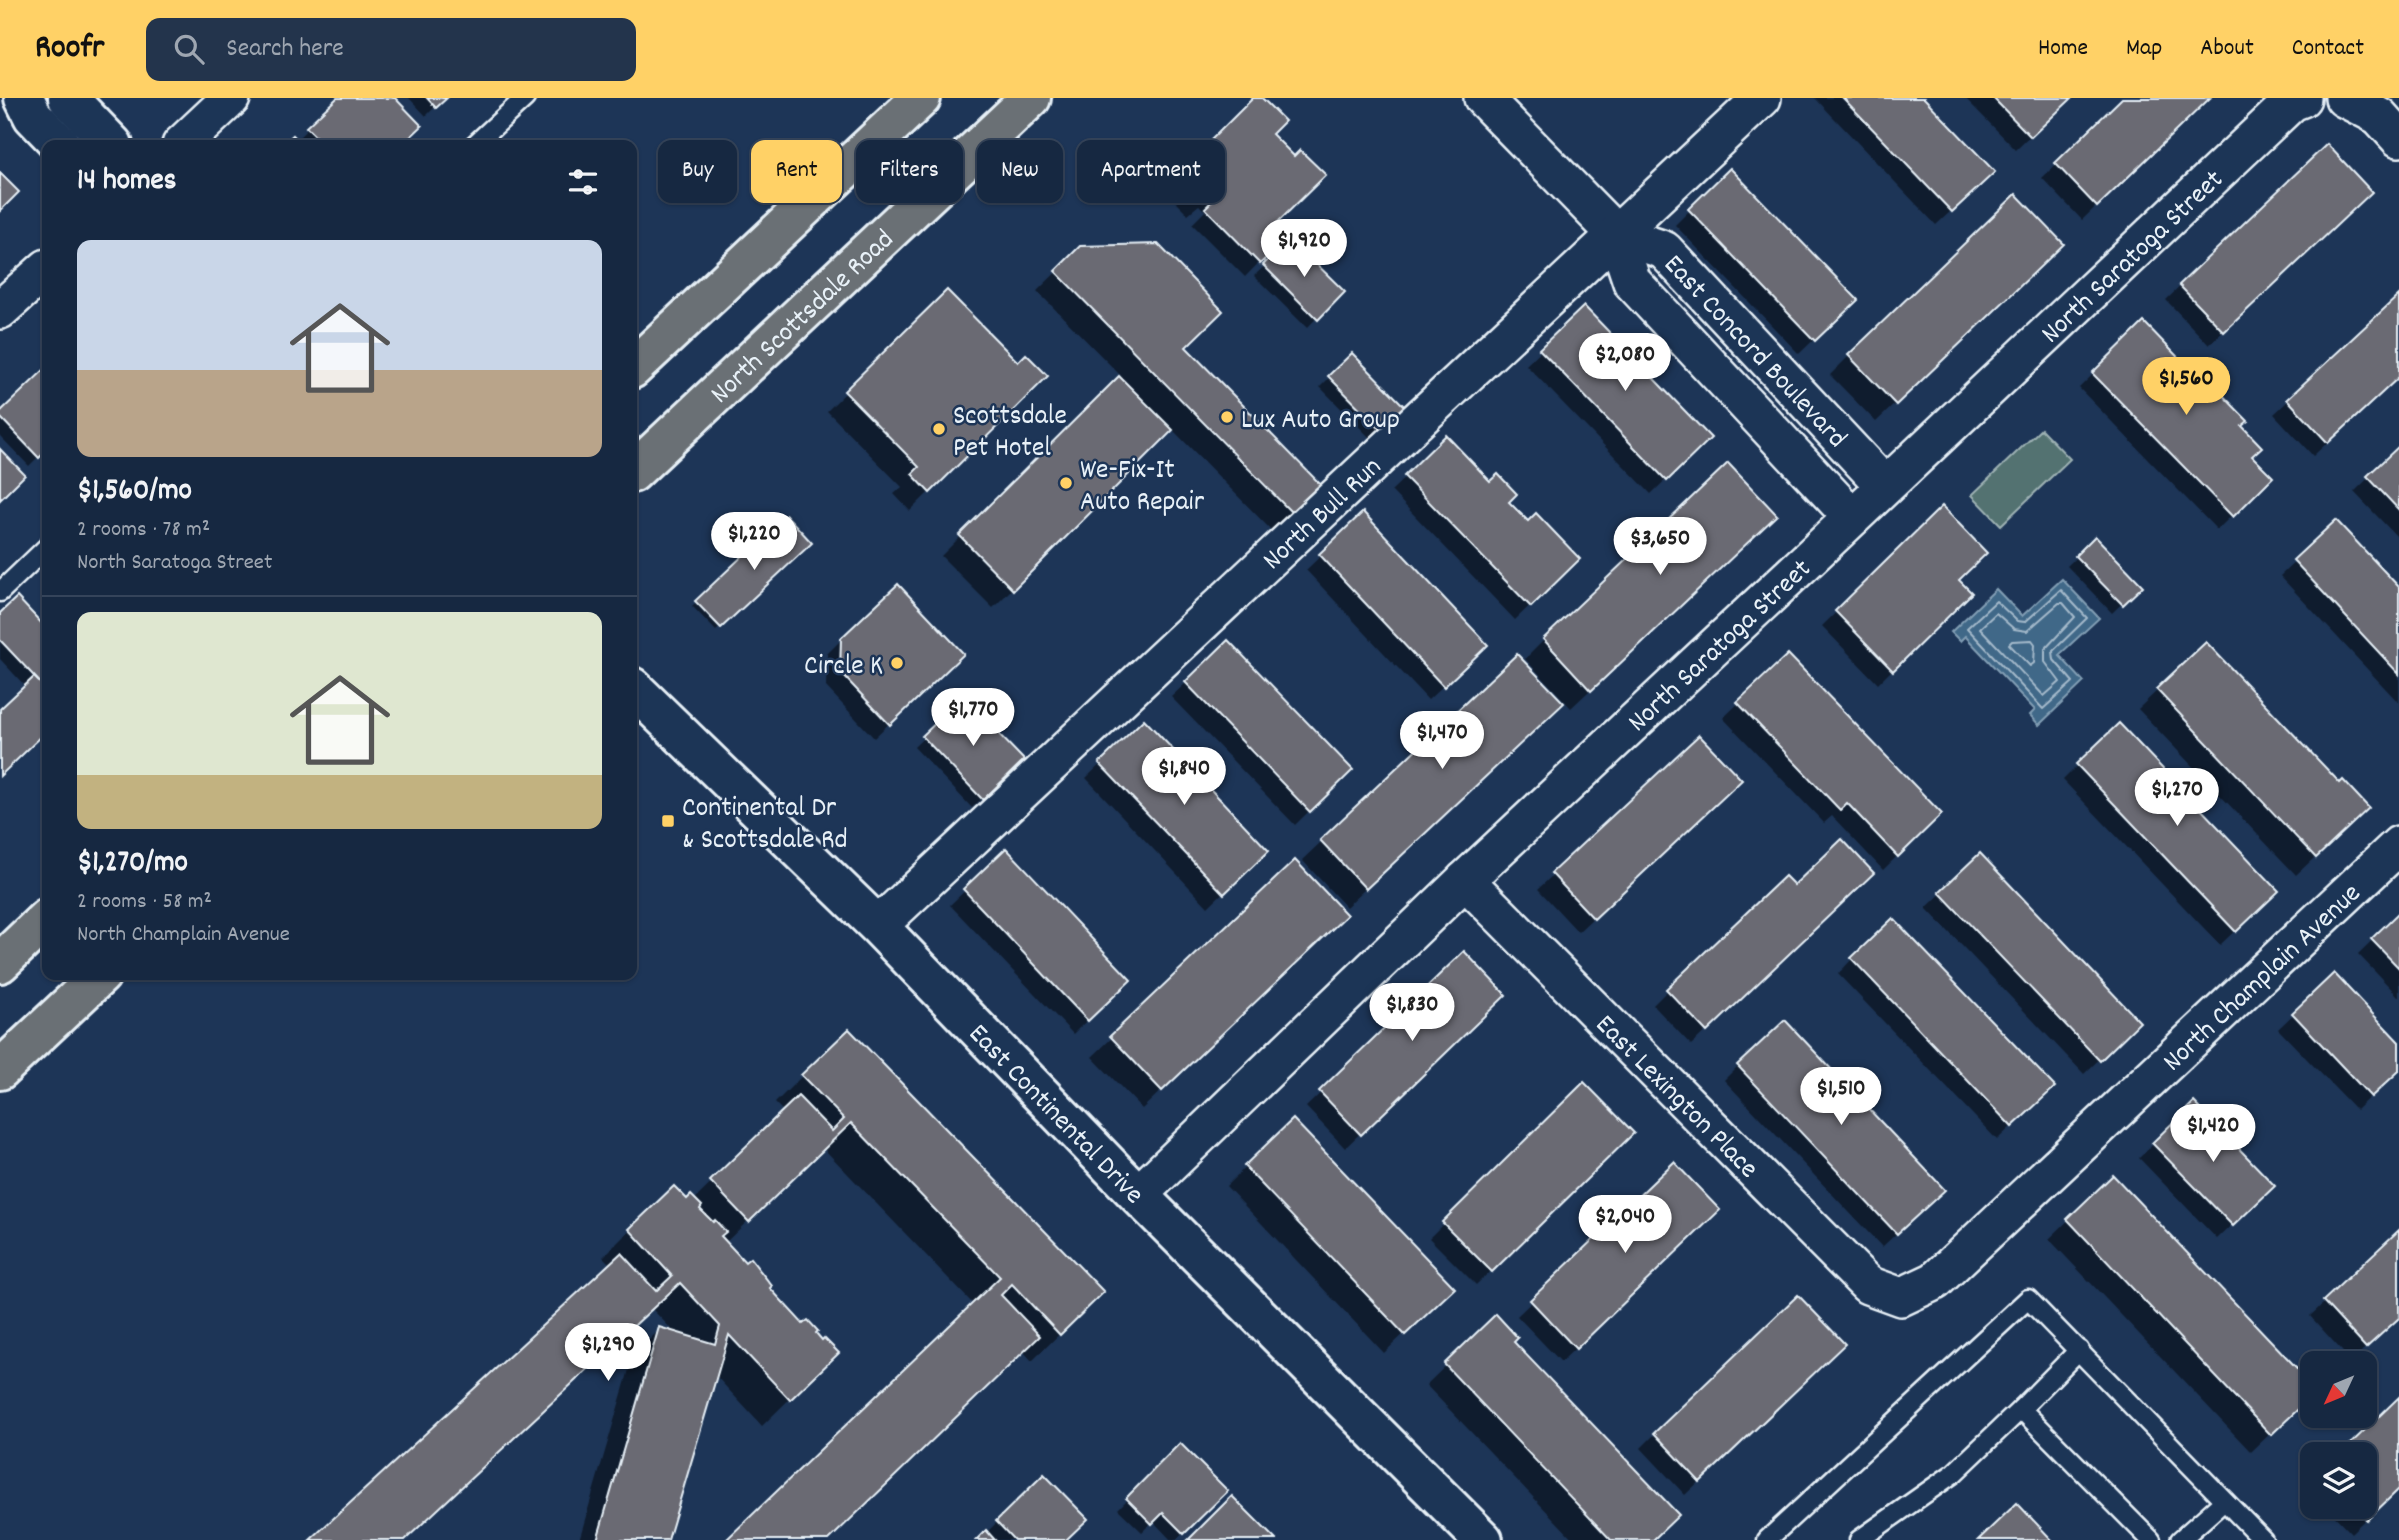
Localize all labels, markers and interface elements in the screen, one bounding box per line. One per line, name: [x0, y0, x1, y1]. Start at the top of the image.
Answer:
search box: [146, 18, 636, 81]
text: Roofr: [35, 26, 104, 73]
icon: search: [170, 30, 208, 68]
text: Search here: [226, 31, 344, 68]
text: Home: [2038, 32, 2088, 66]
text: Map: [2126, 32, 2162, 66]
text: About: [2200, 32, 2254, 66]
text: Contact: [2292, 32, 2364, 66]
chip: Buy: [658, 140, 737, 203]
chip: Rent: [751, 140, 842, 203]
chip: Filters: [856, 140, 963, 203]
chip: New: [977, 140, 1063, 203]
chip: Apartment: [1077, 140, 1225, 203]
text: 14 homes: [77, 161, 176, 204]
street label: North Saratoga Street: [2034, 162, 2234, 355]
icon: filters: [564, 163, 602, 201]
pin: $1,920: [1247, 220, 1361, 279]
street label: North Scottsdale Road: [703, 222, 905, 415]
text: $1,920: [1277, 225, 1331, 258]
street label: East Concord Boulevard: [1653, 247, 1854, 459]
icon: home: [277, 285, 403, 411]
pin: $2,080: [1568, 334, 1682, 393]
text: $2,080: [1595, 339, 1655, 372]
pin: $1,560: [2129, 358, 2243, 417]
text: $1,560: [2158, 363, 2214, 396]
place label: Scottsdale Pet Hotel: [953, 398, 1067, 470]
place label: Lux Auto Group: [1241, 402, 1400, 442]
marker: Lux Auto Group: [1219, 409, 1235, 425]
marker: Scottsdale Pet Hotel: [931, 421, 947, 437]
street label: North Bull Run: [1255, 449, 1392, 581]
place label: We-Fix-It Auto Repair: [1080, 452, 1205, 524]
text: $1,560/mo: [77, 471, 192, 514]
marker: We-Fix-It Auto Repair: [1058, 475, 1074, 491]
pin: $1,220: [697, 512, 811, 572]
text: 2 rooms · 78 m²: [77, 514, 210, 547]
text: $1,220: [727, 518, 781, 551]
pin: $3,650: [1603, 518, 1717, 577]
text: $3,650: [1630, 523, 1690, 556]
text: North Saratoga Street: [77, 547, 272, 580]
street label: North Saratoga Street: [1621, 552, 1822, 743]
place label: Circle K: [804, 648, 883, 688]
marker: Circle K: [889, 655, 905, 671]
icon: home: [277, 657, 403, 783]
pin: $1,770: [916, 688, 1030, 748]
text: $1,770: [947, 694, 999, 727]
pin: $1,470: [1385, 712, 1499, 771]
text: $1,470: [1416, 717, 1468, 750]
pin: $1,840: [1127, 748, 1241, 807]
text: $1,840: [1158, 753, 1210, 786]
pin: $1,270: [2120, 768, 2234, 828]
text: $1,270: [2151, 774, 2203, 807]
place label: Continental Dr & Scottsdale Rd: [682, 790, 848, 862]
marker: Continental Dr & Scottsdale Rd: [660, 813, 676, 829]
text: $1,270/mo: [77, 843, 188, 886]
street label: North Champlain Avenue: [2155, 876, 2372, 1083]
text: 2 rooms · 58 m²: [77, 886, 212, 919]
text: North Champlain Avenue: [77, 919, 290, 952]
pin: $1,830: [1355, 984, 1469, 1043]
text: $1,830: [1385, 989, 1439, 1022]
street label: East Lexington Place: [1584, 1007, 1766, 1189]
street label: East Continental Drive: [957, 1016, 1151, 1215]
pin: $1,510: [1784, 1068, 1898, 1127]
text: $1,510: [1816, 1073, 1866, 1106]
pin: $1,420: [2156, 1104, 2270, 1164]
text: $1,420: [2186, 1110, 2240, 1143]
pin: $2,040: [1568, 1196, 1682, 1255]
text: $2,040: [1595, 1201, 1655, 1234]
pin: $1,290: [551, 1324, 665, 1383]
text: $1,290: [581, 1329, 635, 1362]
north arrow: [2300, 1351, 2376, 1428]
map controls: [2300, 1351, 2377, 1519]
button: layers: [2300, 1442, 2377, 1519]

